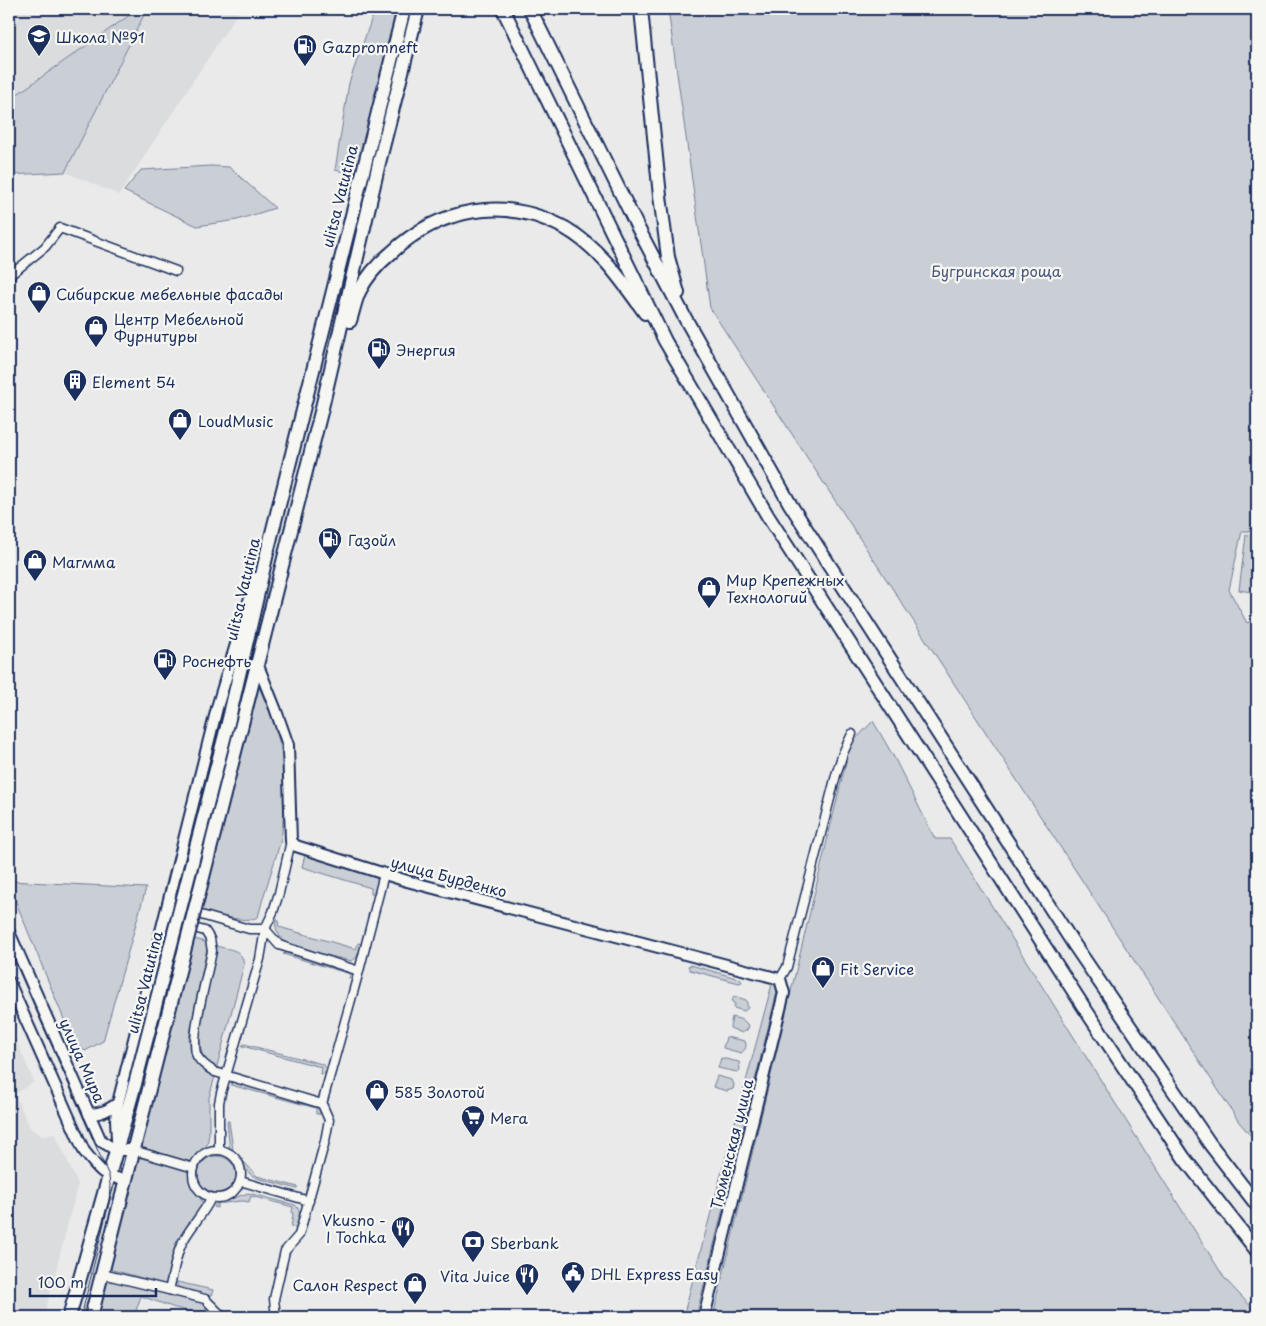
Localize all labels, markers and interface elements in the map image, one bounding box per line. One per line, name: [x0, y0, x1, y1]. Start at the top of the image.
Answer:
school or university icon: Школа №91: [26, 23, 52, 57]
place label: Школа №91: [56, 25, 145, 48]
fuel station icon: Gazpromneft: [292, 33, 318, 67]
place label: Gazpromneft: [322, 35, 418, 58]
street label: ulitsa Vatutina: [315, 142, 363, 250]
park label: Бугринская роща: [931, 259, 1062, 282]
shop icon: Сибирские мебельные фасады: [26, 280, 52, 314]
place label: Сибирские мебельные фасады: [56, 282, 283, 305]
place label: Центр Мебельной Фурнитуры: [114, 307, 244, 347]
shop icon: Центр Мебельной Фурнитуры: [83, 314, 109, 348]
fuel station icon: Энергия: [366, 336, 392, 370]
place label: Энергия: [396, 338, 456, 361]
building icon: Element 54: [62, 368, 88, 402]
place label: Element 54: [92, 370, 176, 393]
shop icon: LoudMusic: [167, 407, 193, 441]
place label: LoudMusic: [198, 409, 273, 432]
fuel station icon: Газойл: [317, 526, 343, 560]
place label: Газойл: [348, 528, 396, 551]
street label: ulitsa Vatutina: [219, 535, 265, 643]
shop icon: Магмма: [22, 548, 48, 582]
place label: Магмма: [52, 550, 116, 573]
place label: Мир Крепежных Технологий: [726, 568, 844, 608]
shop icon: Мир Крепежных Технологий: [696, 575, 722, 609]
fuel station icon: Роснефть: [152, 647, 178, 681]
place label: Роснефть: [182, 649, 251, 672]
street label: улица Бурденко: [388, 849, 510, 903]
street label: ulitsa Vatutina: [120, 928, 168, 1036]
shop icon: Fit Service: [810, 955, 836, 989]
place label: Fit Service: [840, 957, 914, 980]
street label: улица Мира: [54, 1014, 112, 1106]
street label: Тюменская улица: [704, 1076, 758, 1212]
shop icon: 585 Золотой: [364, 1078, 390, 1112]
place label: 585 Золотой: [394, 1080, 485, 1103]
supermarket icon: Мега: [460, 1104, 486, 1138]
place label: Мега: [490, 1106, 529, 1129]
place label: Vkusno - I Tochka: [322, 1208, 387, 1248]
restaurant icon: Vkusno - I Tochka: [390, 1215, 416, 1249]
bank icon: Sberbank: [460, 1229, 486, 1263]
place label: Sberbank: [490, 1231, 559, 1254]
public building icon: DHL Express Easy: [560, 1260, 586, 1294]
restaurant icon: Vita Juice: [514, 1262, 540, 1296]
place label: DHL Express Easy: [590, 1262, 719, 1285]
place label: Vita Juice: [440, 1264, 510, 1287]
scale bar: [30, 1266, 156, 1298]
text: 100 m: [38, 1270, 84, 1293]
shop icon: Салон Respect: [402, 1271, 428, 1305]
place label: Салон Respect: [293, 1273, 398, 1296]

